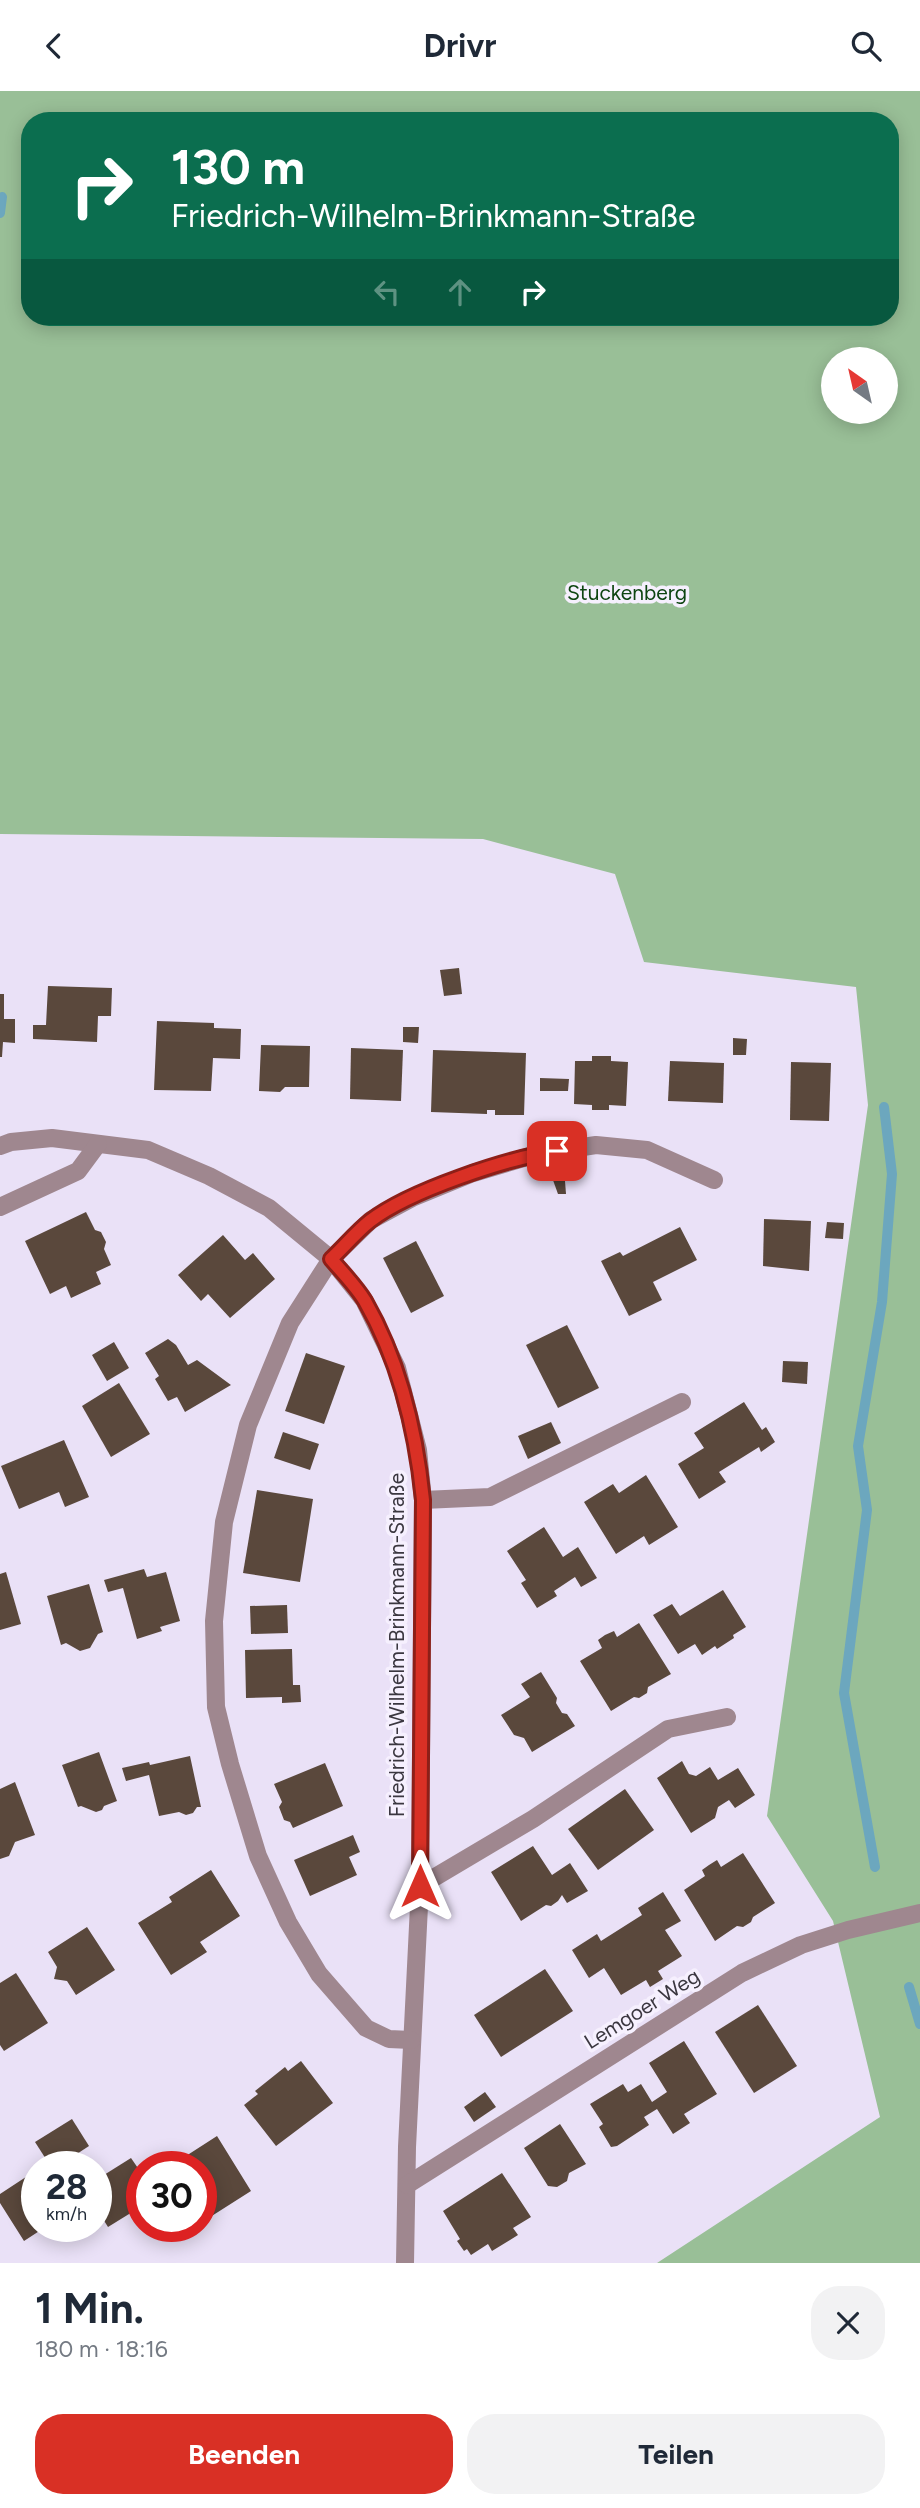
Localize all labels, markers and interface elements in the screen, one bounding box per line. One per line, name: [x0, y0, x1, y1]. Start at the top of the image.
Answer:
icon: back: [35, 27, 73, 65]
text: Drivr: [424, 27, 496, 65]
icon: search: [847, 27, 885, 65]
text: 130 m: [171, 137, 305, 196]
icon: right: [56, 140, 147, 231]
text: Friedrich-Wilhelm-Brinkmann-Straße: [171, 197, 696, 235]
icon: left: [368, 273, 406, 311]
icon: ahead: [441, 273, 479, 311]
icon: right: [514, 273, 552, 311]
north arrow: [821, 347, 898, 423]
map controls: [821, 347, 898, 424]
park label: Stuckenberg: [567, 580, 687, 605]
pin: [527, 1121, 587, 1181]
icon: arrive: [538, 1132, 576, 1170]
street label: Friedrich-Wilhelm-Brinkmann-Straße: [384, 1473, 409, 1817]
position arrow: [383, 1849, 457, 1923]
street label: Lemgoer Weg: [579, 1963, 704, 2054]
speed limit sign: 30: [126, 2151, 217, 2242]
text: 28: [46, 2166, 87, 2208]
text: km/h: [46, 2203, 87, 2225]
text: 1 Min.: [35, 2283, 144, 2334]
button: close: [811, 2286, 885, 2360]
text: 180 m · 18:16: [35, 2335, 168, 2363]
button: Beenden: [35, 2414, 453, 2494]
button: Teilen: [467, 2414, 885, 2494]

